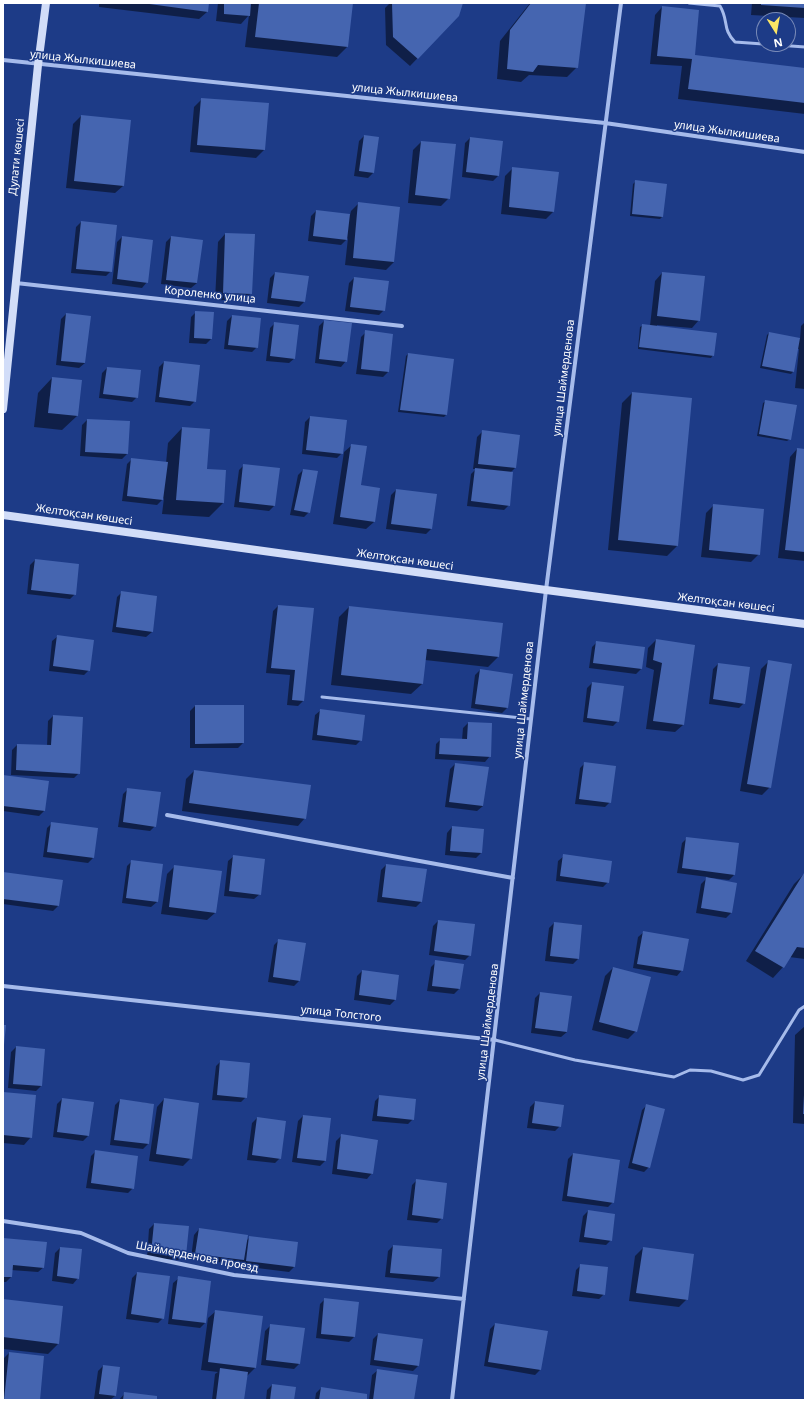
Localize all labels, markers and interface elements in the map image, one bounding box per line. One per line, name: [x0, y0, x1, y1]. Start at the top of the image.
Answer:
north arrow: [756, 12, 796, 52]
text: N: [772, 35, 784, 52]
street label: улица Жылкишиева: [29, 48, 137, 72]
street label: улица Жылкишиева: [351, 81, 459, 105]
street label: Дулати көшесі: [6, 118, 28, 196]
street label: улица Жылкишиева: [673, 118, 781, 146]
street label: Короленко улица: [164, 284, 256, 306]
street label: улица Шаймерденова: [550, 319, 578, 437]
street label: Желтоқсан көшесі: [35, 502, 133, 528]
street label: Желтоқсан көшесі: [356, 547, 454, 573]
street label: Желтоқсан көшесі: [677, 591, 775, 615]
street label: улица Шаймерденова: [511, 641, 537, 759]
street label: улица Шаймерденова: [474, 963, 502, 1081]
street label: улица Толстого: [300, 1003, 382, 1025]
street label: Шаймерденова проезд: [135, 1239, 259, 1275]

